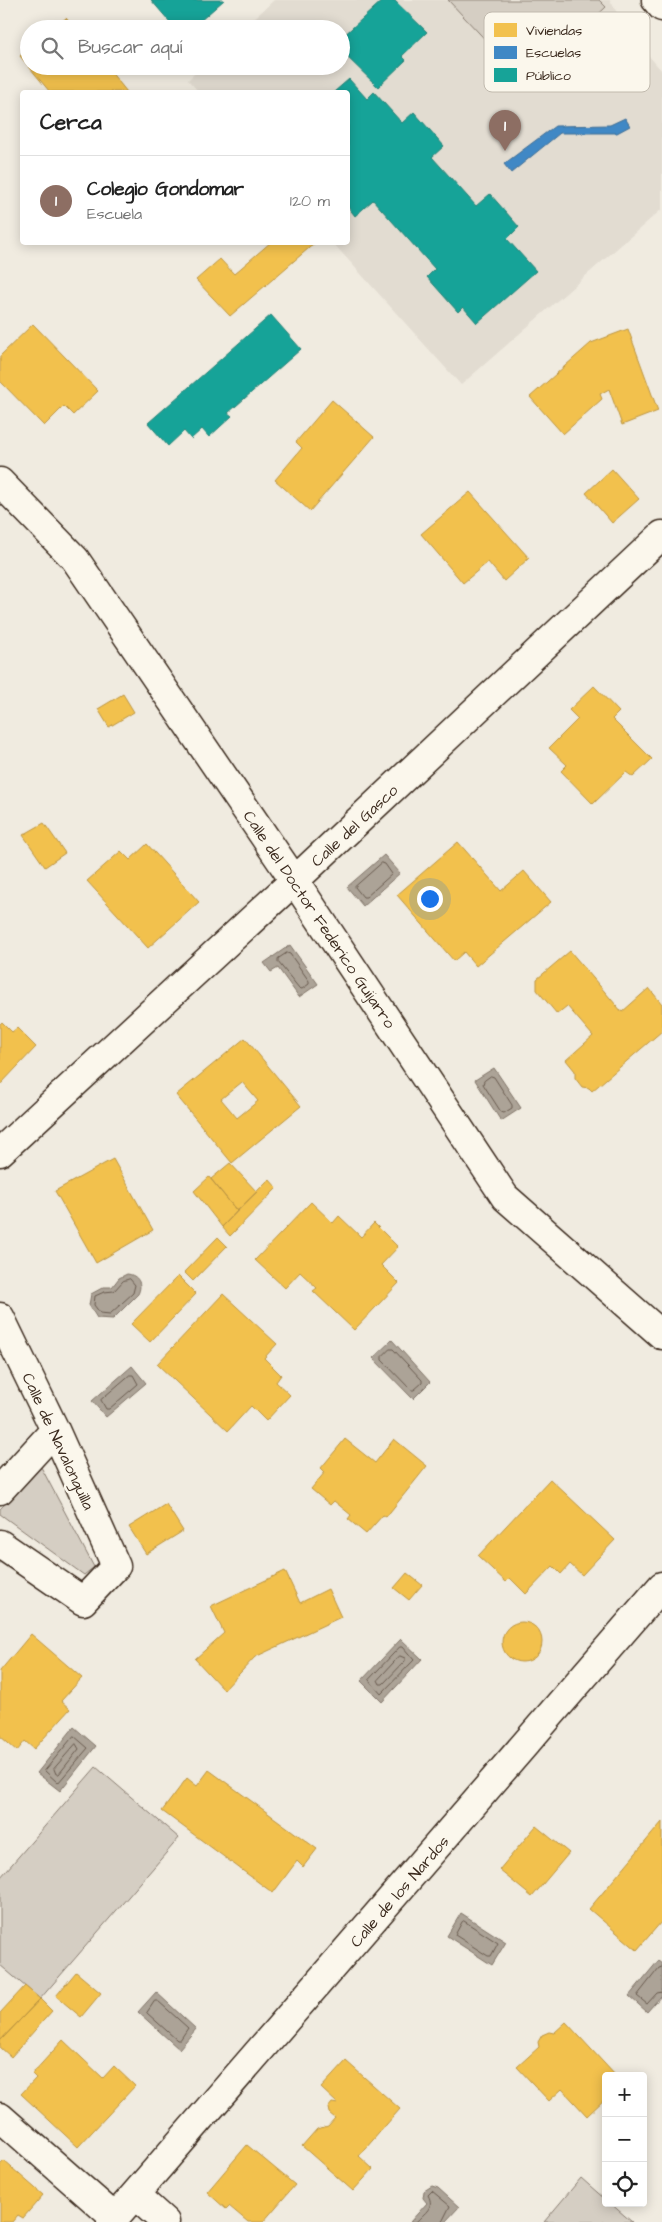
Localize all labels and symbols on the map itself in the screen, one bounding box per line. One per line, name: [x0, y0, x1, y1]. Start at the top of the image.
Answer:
legend: [484, 12, 650, 92]
text: Viviendas: [526, 21, 582, 41]
text: Escuelas: [526, 43, 581, 63]
text: Público: [526, 66, 571, 86]
pin: 1: [489, 110, 521, 151]
street label: Calle del Gasco: [306, 780, 403, 872]
street label: Calle del Doctor Federico Guijarro: [238, 806, 400, 1033]
your location: [417, 886, 443, 912]
street label: Calle de Navalonguilla: [16, 1369, 100, 1514]
street label: Calle de los Nardos: [345, 1831, 454, 1952]

